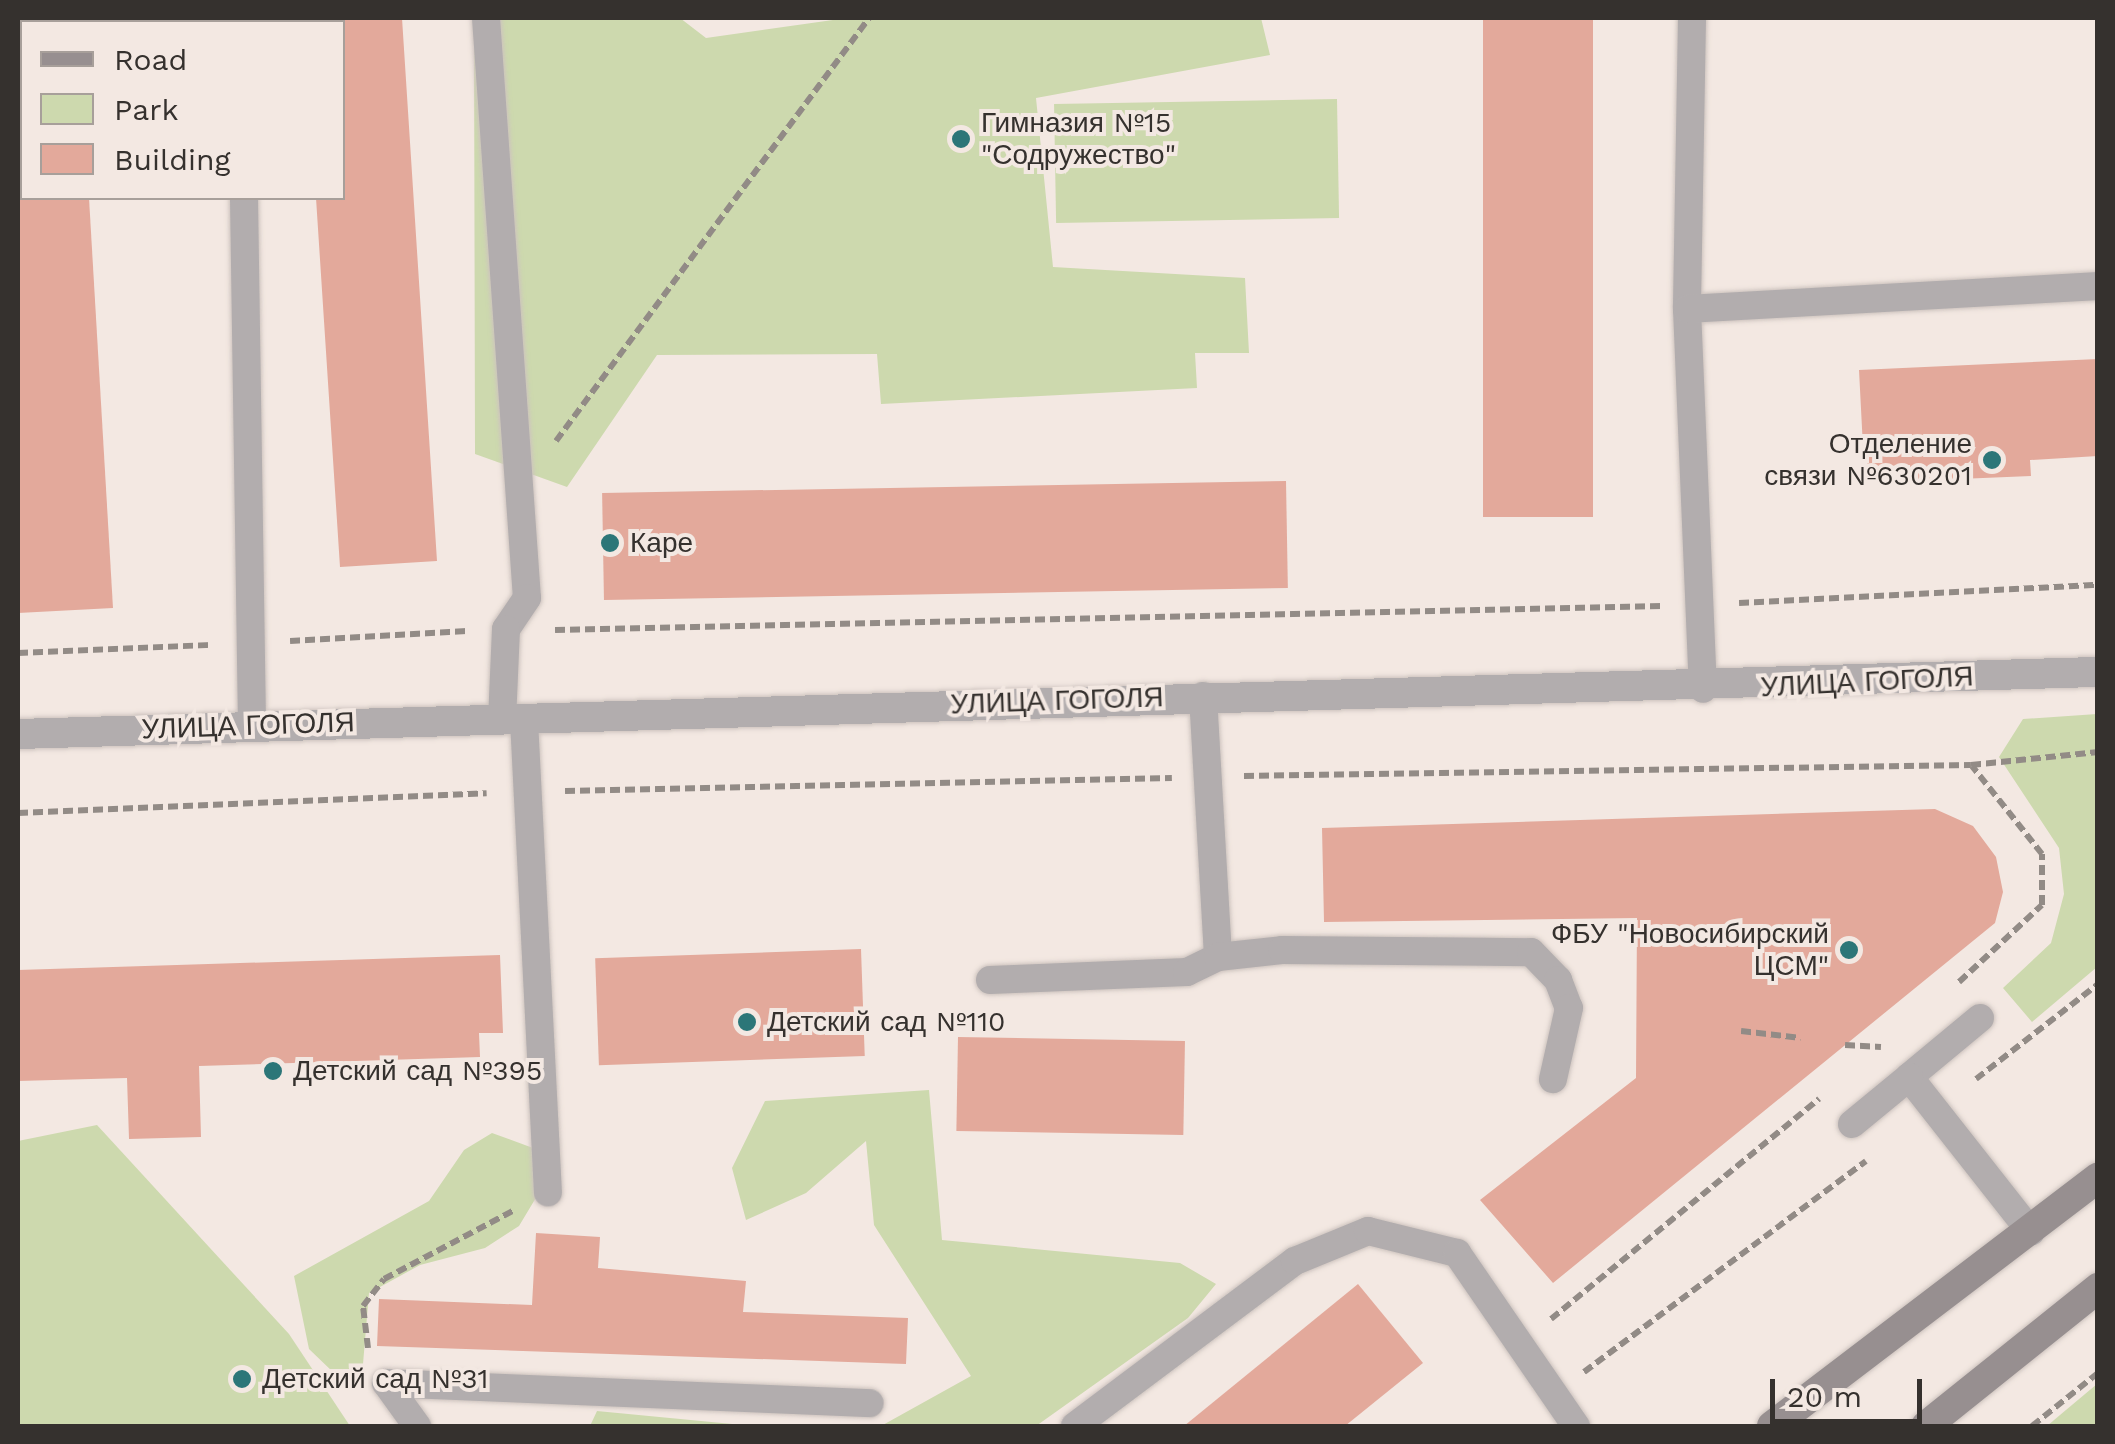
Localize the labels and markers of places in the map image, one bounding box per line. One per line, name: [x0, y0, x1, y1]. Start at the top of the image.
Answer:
place label: Гимназия №15 "Содружество": [981, 106, 1176, 172]
marker: Гимназия №15 "Содружество": [950, 128, 972, 150]
place label: Отделение связи №630201: [1764, 427, 1972, 493]
marker: Отделение связи №630201: [1981, 449, 2003, 471]
place label: Каре: [630, 526, 693, 560]
marker: Каре: [599, 532, 621, 554]
place label: ФБУ "Новосибирский ЦСМ": [1551, 917, 1829, 983]
marker: ФБУ "Новосибирский ЦСМ": [1838, 939, 1860, 961]
place label: Детский сад №110: [767, 1005, 1006, 1039]
marker: Детский сад №110: [736, 1011, 758, 1033]
place label: Детский сад №395: [293, 1054, 542, 1088]
marker: Детский сад №395: [262, 1060, 284, 1082]
place label: Детский сад №31: [262, 1362, 489, 1396]
marker: Детский сад №31: [231, 1368, 253, 1390]

